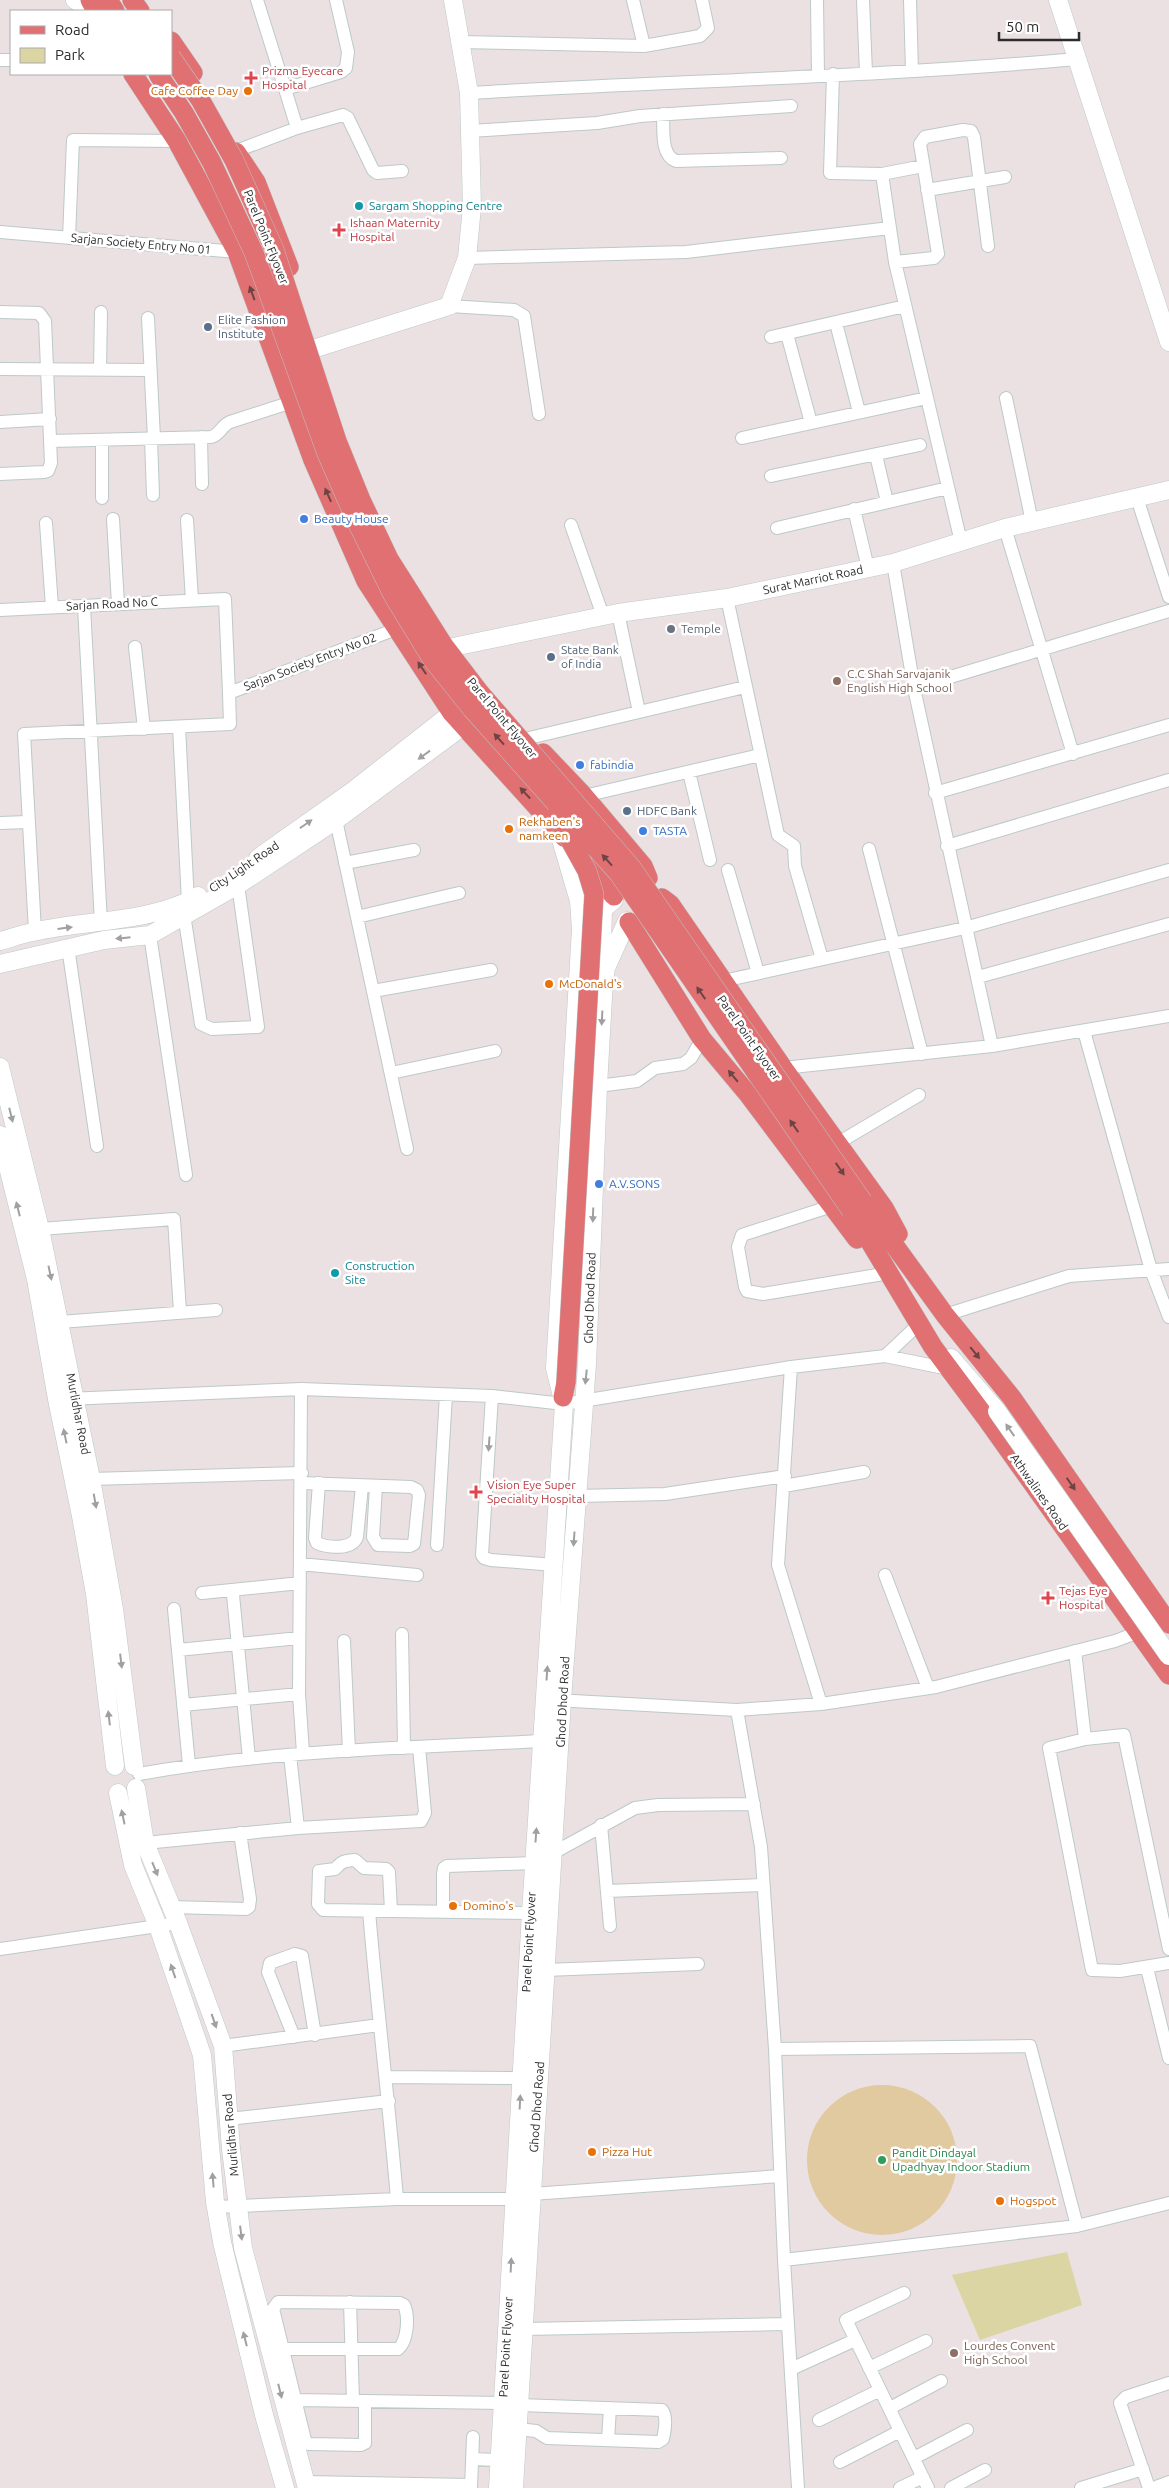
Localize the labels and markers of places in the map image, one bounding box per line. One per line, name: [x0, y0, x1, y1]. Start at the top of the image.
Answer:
place label: Prizma Eyecare Hospital: [262, 64, 343, 91]
marker: Prizma Eyecare Hospital: [244, 71, 258, 85]
place label: Cafe Coffee Day: [151, 84, 238, 97]
marker: Cafe Coffee Day: [242, 85, 254, 97]
place label: Sargam Shopping Centre: [369, 199, 503, 212]
marker: Sargam Shopping Centre: [353, 200, 365, 212]
place label: Ishaan Maternity Hospital: [350, 216, 440, 243]
marker: Ishaan Maternity Hospital: [332, 223, 346, 237]
place label: Elite Fashion Institute: [218, 313, 286, 340]
marker: Elite Fashion Institute: [202, 321, 214, 333]
place label: Beauty House: [314, 512, 389, 525]
marker: Beauty House: [298, 513, 310, 525]
place label: Temple: [681, 622, 721, 635]
marker: Temple: [665, 623, 677, 635]
place label: State Bank of India: [561, 643, 619, 670]
marker: State Bank of India: [545, 651, 557, 663]
place label: C.C Shah Sarvajanik English High School: [847, 667, 952, 694]
marker: C.C Shah Sarvajanik English High School: [831, 675, 843, 687]
place label: fabindia: [590, 758, 634, 771]
marker: fabindia: [574, 759, 586, 771]
place label: HDFC Bank: [637, 804, 697, 817]
marker: HDFC Bank: [621, 805, 633, 817]
place label: Rekhaben's namkeen: [519, 815, 581, 842]
marker: Rekhaben's namkeen: [503, 823, 515, 835]
place label: TASTA: [653, 824, 687, 837]
marker: TASTA: [637, 825, 649, 837]
place label: McDonald's: [559, 977, 622, 990]
marker: McDonald's: [543, 978, 555, 990]
place label: A.V.SONS: [609, 1177, 660, 1190]
marker: A.V.SONS: [593, 1178, 605, 1190]
place label: Construction Site: [345, 1259, 415, 1286]
marker: Construction Site: [329, 1267, 341, 1279]
place label: Vision Eye Super Speciality Hospital: [487, 1478, 585, 1505]
marker: Vision Eye Super Speciality Hospital: [469, 1485, 483, 1499]
place label: Tejas Eye Hospital: [1059, 1584, 1108, 1611]
marker: Tejas Eye Hospital: [1041, 1591, 1055, 1605]
place label: Domino's: [463, 1899, 513, 1912]
marker: Domino's: [447, 1900, 459, 1912]
place label: Pizza Hut: [602, 2145, 652, 2158]
marker: Pizza Hut: [586, 2146, 598, 2158]
place label: Pandit Dindayal Upadhyay Indoor Stadium: [892, 2146, 1030, 2173]
marker: Pandit Dindayal Upadhyay Indoor Stadium: [876, 2154, 888, 2166]
place label: Hogspot: [1010, 2194, 1057, 2207]
marker: Hogspot: [994, 2195, 1006, 2207]
place label: Lourdes Convent High School: [964, 2339, 1056, 2366]
marker: Lourdes Convent High School: [948, 2347, 960, 2359]

